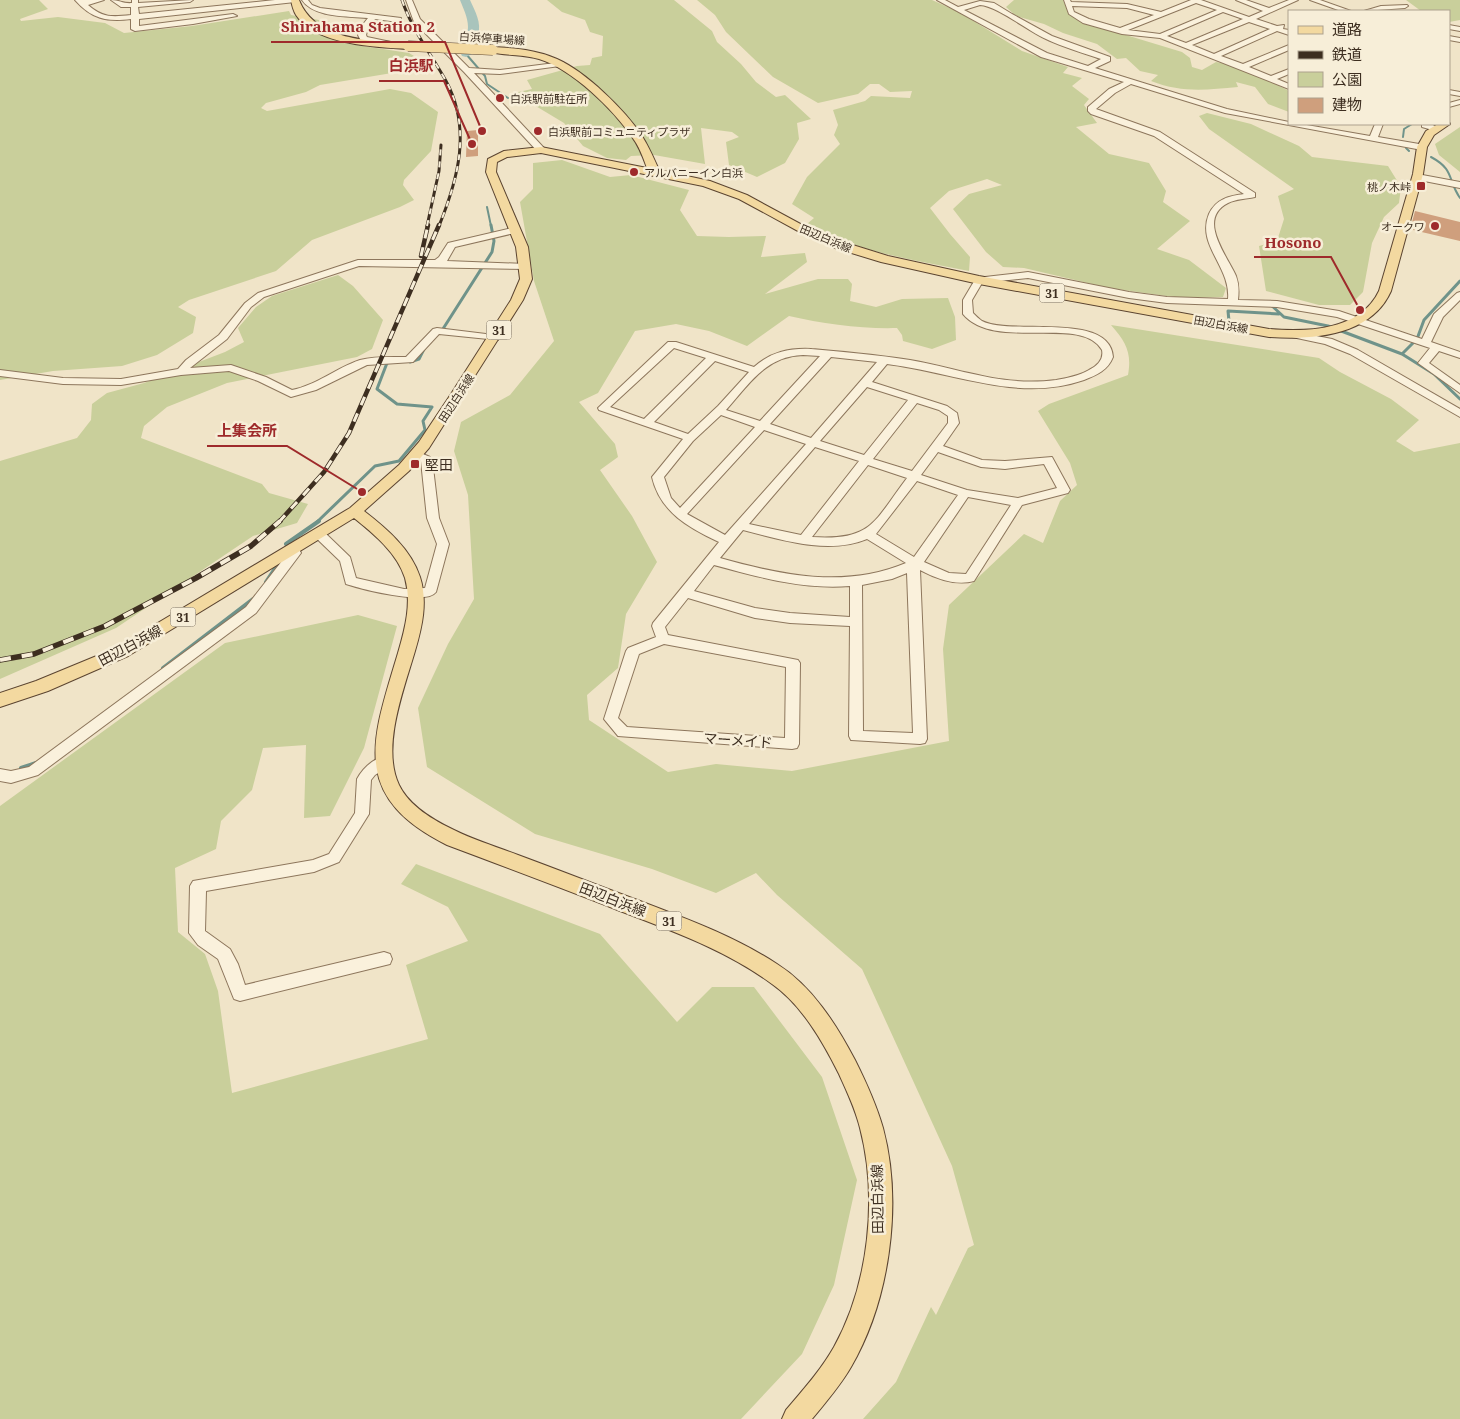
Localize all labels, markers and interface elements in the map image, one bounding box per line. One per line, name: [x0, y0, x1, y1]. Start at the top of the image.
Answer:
legend: [1288, 10, 1450, 125]
callout: Shirahama Station 2: [271, 12, 445, 42]
text: Shirahama Station 2: [281, 16, 435, 36]
text: 道路: [1332, 19, 1362, 39]
street label: 白浜停車場線: [459, 28, 525, 48]
text: 鉄道: [1332, 44, 1362, 64]
callout: 白浜駅: [379, 51, 444, 81]
text: 白浜駅: [388, 55, 434, 75]
text: 公園: [1332, 69, 1362, 89]
place label: 白浜駅前駐在所: [510, 91, 588, 106]
marker: 白浜駅前駐在所: [494, 92, 506, 104]
text: 建物: [1332, 94, 1362, 114]
place label: 白浜駅前コミュニティプラザ: [548, 124, 690, 139]
marker: 白浜駅前コミュニティプラザ: [532, 125, 544, 137]
place label: アルバニーイン白浜: [644, 165, 743, 180]
marker: アルバニーイン白浜: [628, 166, 640, 178]
place label: 桃ノ木峠: [1367, 179, 1411, 194]
marker: 桃ノ木峠: [1415, 180, 1427, 192]
place label: オークワ: [1381, 219, 1425, 234]
street label: 田辺白浜線: [798, 220, 854, 256]
marker: オークワ: [1429, 220, 1441, 232]
callout: Hosono: [1254, 227, 1331, 257]
text: Hosono: [1264, 232, 1322, 252]
road number: 31: [1040, 284, 1064, 302]
street label: 田辺白浜線: [1193, 312, 1249, 336]
road number: 31: [486, 320, 512, 340]
street label: 田辺白浜線: [435, 371, 477, 425]
callout: 上集会所: [207, 416, 287, 446]
text: 上集会所: [217, 420, 277, 440]
place label: 堅田: [425, 455, 453, 474]
marker: 堅田: [409, 458, 421, 470]
road number: 31: [170, 608, 196, 626]
street label: 田辺白浜線: [95, 620, 165, 670]
street label: マーメイド: [703, 728, 773, 752]
street label: 田辺白浜線: [577, 878, 649, 920]
road number: 31: [656, 911, 682, 930]
street label: 田辺白浜線: [867, 1164, 887, 1234]

